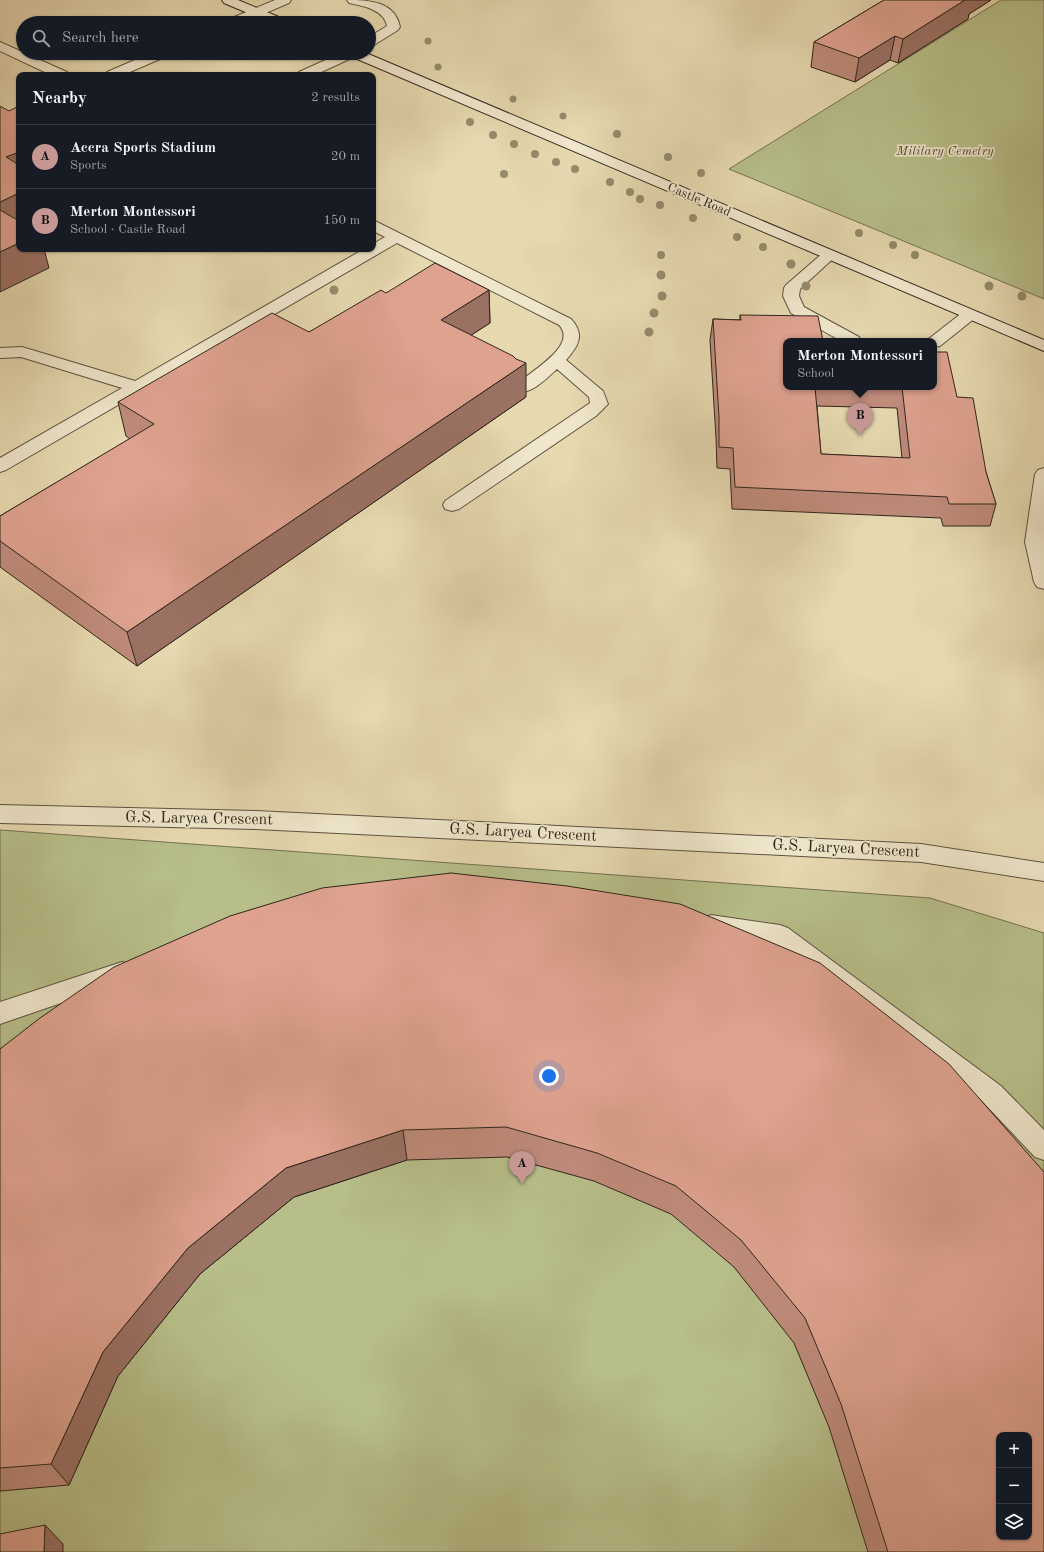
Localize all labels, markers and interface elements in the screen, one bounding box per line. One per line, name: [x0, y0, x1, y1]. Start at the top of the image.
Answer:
search box: [16, 16, 376, 60]
icon: search: [30, 27, 52, 49]
text: Search here: [62, 31, 139, 46]
text: Nearby: [32, 90, 87, 107]
text: 2 results: [311, 91, 360, 104]
text: Accra Sports Stadium: [70, 141, 216, 156]
park label: Military Cemetry: [895, 145, 994, 158]
text: A: [40, 150, 50, 163]
text: 20 m: [331, 150, 360, 163]
text: Sports: [70, 159, 107, 172]
street label: Castle Road: [665, 181, 733, 219]
text: Merton Montessori: [70, 205, 196, 220]
text: B: [40, 214, 50, 227]
text: 150 m: [323, 214, 360, 227]
text: School · Castle Road: [70, 223, 186, 236]
popup: [783, 338, 937, 390]
text: Merton Montessori: [797, 349, 923, 364]
text: School: [797, 367, 834, 380]
pin: B: [847, 403, 873, 436]
street label: G.S. Laryea Crescent: [125, 810, 273, 828]
street label: G.S. Laryea Crescent: [449, 821, 598, 845]
street label: G.S. Laryea Crescent: [772, 837, 921, 861]
your location: [539, 1066, 559, 1086]
pin: A: [509, 1151, 535, 1184]
map controls: [996, 1432, 1032, 1540]
button: +: [996, 1432, 1032, 1468]
button: −: [996, 1468, 1032, 1504]
button: layers: [996, 1504, 1032, 1540]

